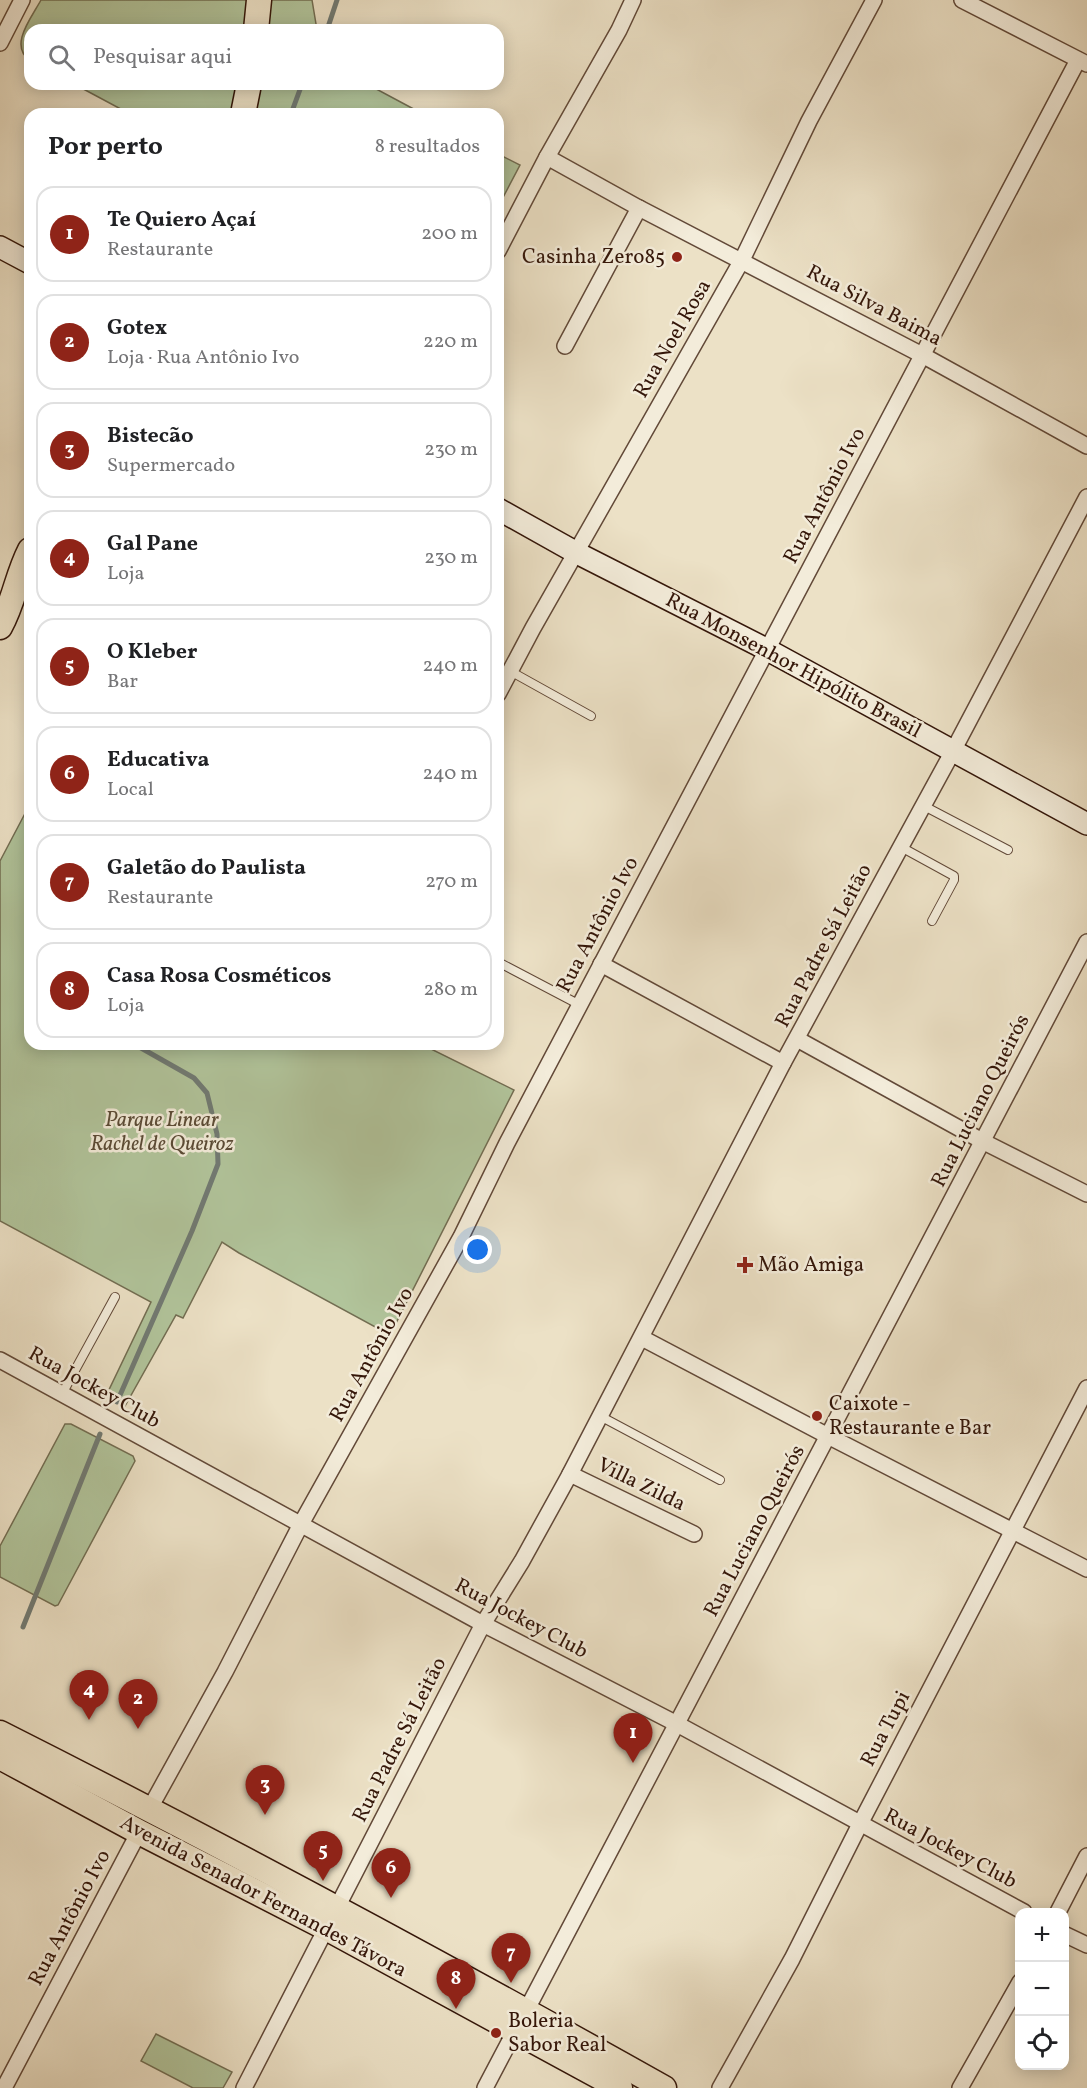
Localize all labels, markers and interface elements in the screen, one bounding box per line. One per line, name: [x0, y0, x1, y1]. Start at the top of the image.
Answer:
search box: [24, 24, 504, 90]
icon: search: [45, 41, 78, 74]
text: Pesquisar aqui: [93, 42, 232, 73]
text: Por perto: [48, 129, 163, 165]
text: 8 resultados: [375, 133, 480, 161]
text: Te Quiero Açaí: [107, 205, 256, 236]
text: 1: [65, 220, 74, 248]
text: 200 m: [421, 220, 478, 248]
text: Restaurante: [107, 236, 213, 264]
place label: Casinha Zero85: [522, 243, 665, 272]
marker: Casinha Zero85: [670, 250, 684, 264]
street label: Rua Silva Baima: [801, 258, 947, 354]
street label: Rua Noel Rosa: [627, 274, 719, 404]
text: Gotex: [107, 313, 167, 344]
text: 2: [64, 328, 75, 356]
text: 220 m: [423, 328, 478, 356]
text: Loja · Rua Antônio Ivo: [107, 344, 299, 372]
text: Bistecão: [107, 421, 194, 452]
street label: Rua Antônio Ivo: [777, 423, 873, 569]
text: 3: [64, 436, 75, 464]
text: 230 m: [424, 436, 478, 464]
text: Supermercado: [107, 452, 235, 480]
text: Gal Pane: [107, 529, 198, 560]
text: 4: [63, 544, 76, 572]
text: 230 m: [424, 544, 478, 572]
text: Loja: [107, 560, 144, 588]
street label: Rua Monsenhor Hipólito Brasil: [660, 586, 926, 746]
text: O Kleber: [107, 637, 197, 668]
text: 5: [65, 652, 74, 680]
text: 240 m: [423, 652, 478, 680]
text: Bar: [107, 668, 138, 696]
text: Educativa: [107, 745, 210, 776]
text: 6: [64, 760, 75, 788]
text: 240 m: [423, 760, 478, 788]
text: Local: [107, 776, 154, 804]
street label: Rua Antônio Ivo: [550, 852, 646, 998]
text: Galetão do Paulista: [107, 853, 306, 884]
street label: Rua Padre Sá Leitão: [769, 859, 879, 1033]
text: 7: [65, 868, 74, 896]
text: 270 m: [425, 868, 478, 896]
text: Restaurante: [107, 884, 213, 912]
text: Casa Rosa Cosméticos: [107, 961, 331, 992]
text: 8: [64, 976, 75, 1004]
text: 280 m: [423, 976, 478, 1004]
text: Loja: [107, 992, 144, 1020]
street label: Rua Luciano Queirós: [925, 1009, 1037, 1193]
park label: Parque Linear Rachel de Queiroz: [90, 1106, 234, 1159]
your location: [463, 1235, 492, 1264]
place label: Mão Amiga: [758, 1251, 864, 1280]
marker: Mão Amiga: [736, 1256, 754, 1274]
street label: Rua Antônio Ivo: [323, 1282, 421, 1428]
street label: Rua Jockey Club: [23, 1340, 165, 1436]
place label: Caixote - Restaurante e Bar: [829, 1390, 991, 1443]
marker: Caixote - Restaurante e Bar: [810, 1409, 824, 1423]
street label: Rua Luciano Queirós: [697, 1440, 813, 1622]
street label: Villa Zilda: [592, 1451, 690, 1519]
street label: Rua Jockey Club: [449, 1572, 593, 1666]
street label: Rua Padre Sá Leitão: [346, 1653, 454, 1827]
pin: 4: [70, 1670, 109, 1720]
pin: 2: [118, 1680, 158, 1729]
street label: Rua Tupi: [854, 1686, 918, 1772]
pin: 1: [614, 1714, 652, 1763]
pin: 3: [246, 1766, 284, 1815]
street label: Rua Jockey Club: [878, 1802, 1022, 1896]
street label: Avenida Senador Fernandes Távora: [114, 1809, 412, 1985]
pin: 5: [304, 1832, 342, 1881]
street label: Rua Antônio Ivo: [22, 1845, 118, 1991]
pin: 6: [372, 1848, 410, 1898]
map controls: [1015, 1908, 1069, 2070]
button: +: [1015, 1908, 1069, 1962]
pin: 7: [492, 1934, 530, 1983]
pin: 8: [436, 1960, 476, 2009]
button: −: [1015, 1962, 1069, 2016]
place label: Boleria Sabor Real: [508, 2007, 606, 2060]
button: locate: [1015, 2016, 1069, 2070]
marker: Boleria Sabor Real: [489, 2026, 503, 2040]

